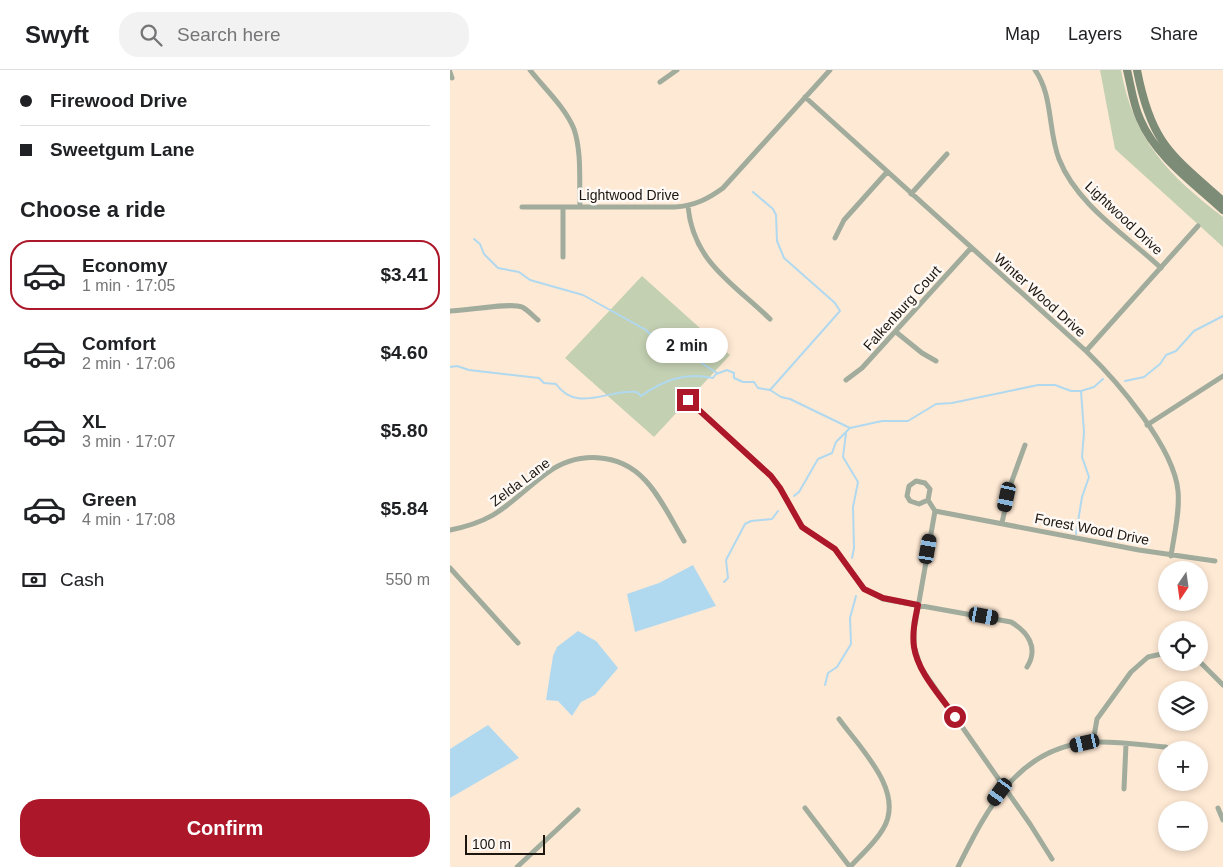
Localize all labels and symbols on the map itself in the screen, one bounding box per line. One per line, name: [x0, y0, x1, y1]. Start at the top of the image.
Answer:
street label: Lightwood Drive: [1082, 178, 1166, 258]
street label: Lightwood Drive: [579, 187, 679, 203]
street label: Winter Wood Drive: [991, 250, 1089, 340]
street label: Falkenburg Court: [860, 262, 944, 354]
callout: 2 min: [647, 328, 729, 362]
route end: [677, 389, 699, 411]
street label: Zelda Lane: [487, 454, 553, 509]
car: [996, 481, 1017, 513]
street label: Forest Wood Drive: [1033, 510, 1151, 548]
car: [918, 533, 937, 565]
north arrow: [1158, 561, 1208, 611]
car: [967, 606, 1000, 626]
route start: [944, 706, 966, 728]
car: [1068, 732, 1101, 754]
car: [985, 775, 1014, 809]
scale bar: [465, 832, 545, 855]

